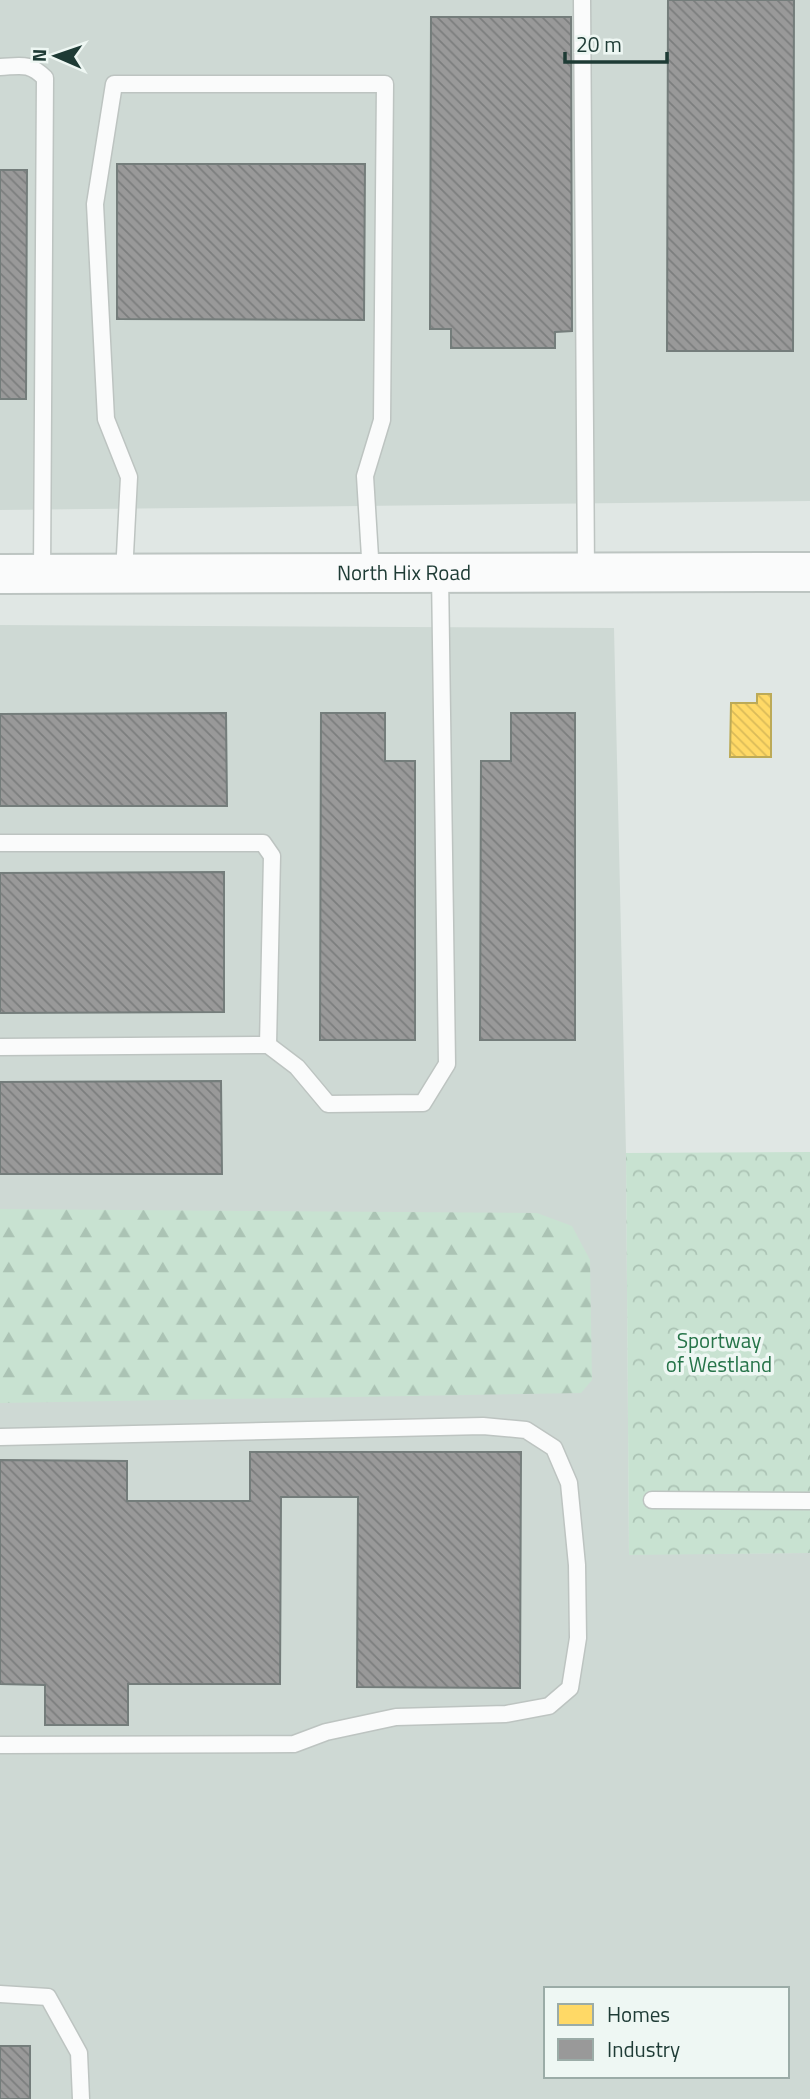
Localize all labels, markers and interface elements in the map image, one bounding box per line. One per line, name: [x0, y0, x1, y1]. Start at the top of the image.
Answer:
north arrow: [21, 21, 91, 91]
scale bar: [565, 21, 666, 65]
text: 20 m: [576, 28, 622, 60]
text: N: [24, 48, 53, 62]
street label: North Hix Road: [337, 556, 471, 588]
park label: Sportway of Westland: [666, 1324, 772, 1380]
legend: [544, 1987, 789, 2078]
text: Homes: [607, 1998, 670, 2030]
text: Industry: [607, 2033, 680, 2065]

